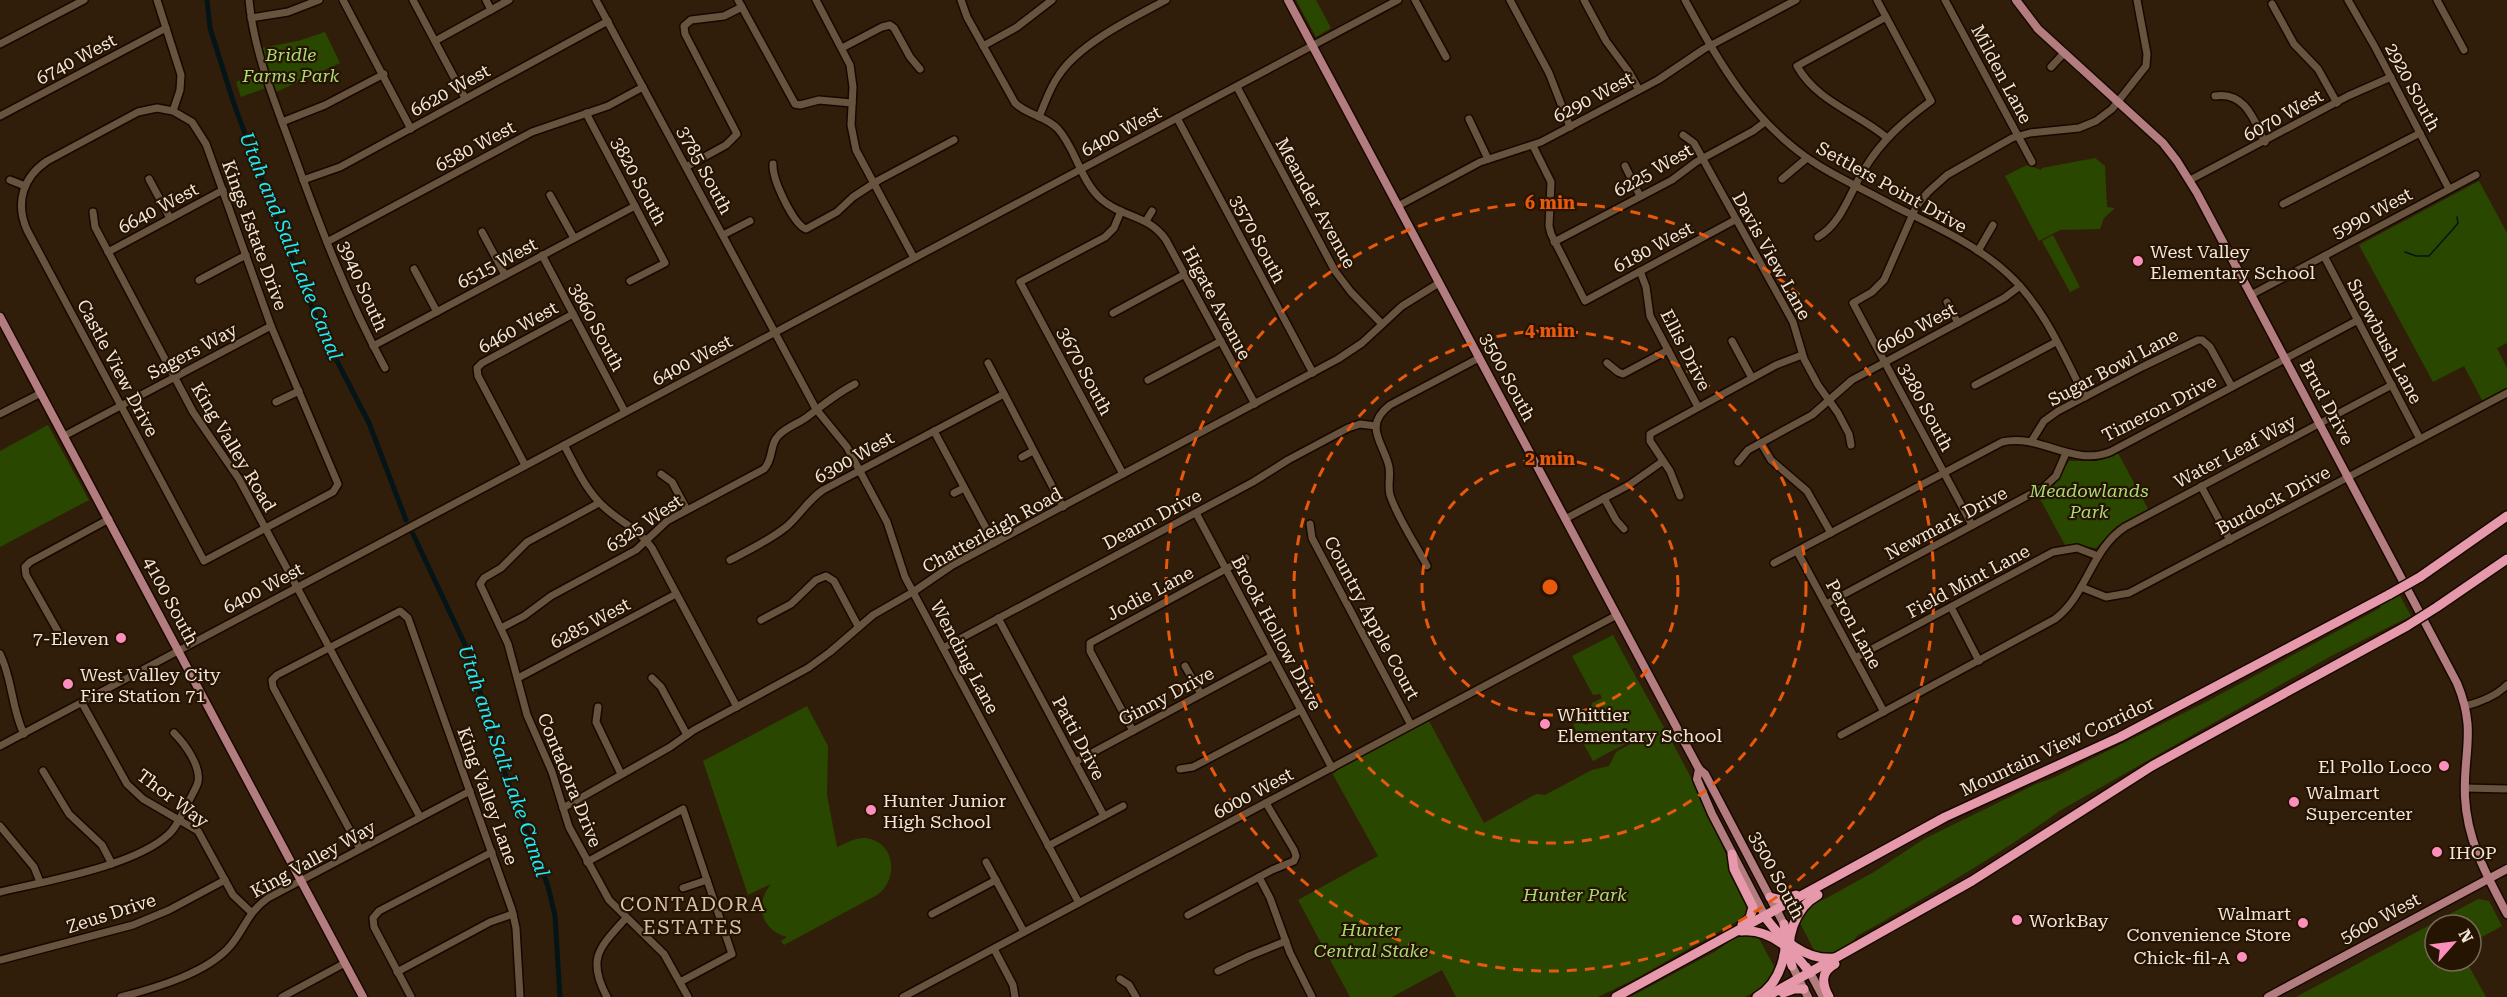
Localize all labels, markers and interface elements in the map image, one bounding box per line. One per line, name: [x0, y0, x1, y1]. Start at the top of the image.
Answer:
street label: Milden Lane: [1967, 21, 2037, 127]
street label: 6740 West: [32, 29, 120, 89]
street label: 2920 South: [2381, 39, 2445, 135]
park label: Bridle Farms Park: [242, 44, 340, 86]
street label: 6620 West: [407, 59, 494, 120]
street label: 6290 West: [1549, 67, 1637, 127]
street label: 6070 West: [2240, 84, 2327, 145]
street label: 6400 West: [1077, 101, 1165, 161]
street label: 6580 West: [431, 116, 519, 176]
street label: 3785 South: [673, 122, 737, 218]
water label: Utah and Salt Lake Canal: [234, 129, 348, 363]
street label: 3820 South: [607, 133, 671, 229]
street label: Meander Avenue: [1271, 134, 1361, 272]
street label: Settlers Point Drive: [1813, 137, 1971, 237]
street label: 6225 West: [1610, 139, 1696, 201]
street label: Kings Estate Drive: [218, 157, 292, 313]
street label: 6640 West: [114, 178, 202, 238]
street label: 5990 West: [2328, 183, 2416, 243]
street label: Davis View Lane: [1728, 189, 1816, 324]
street label: 3570 South: [1226, 191, 1290, 287]
text: 6 min: [1525, 192, 1575, 213]
street label: 6180 West: [1609, 217, 1697, 277]
street label: 6515 West: [453, 233, 541, 293]
street label: 3940 South: [334, 237, 392, 335]
place label: West Valley Elementary School: [2150, 241, 2315, 283]
street label: Higate Avenue: [1178, 243, 1256, 364]
marker: West Valley Elementary School: [2131, 254, 2145, 268]
street label: Snowbush Lane: [2343, 275, 2427, 407]
street label: 3860 South: [565, 279, 629, 375]
street label: Castle View Drive: [73, 296, 163, 440]
street label: 6460 West: [475, 296, 562, 357]
street label: 6060 West: [1872, 298, 1960, 358]
street label: Ellis Drive: [1657, 306, 1716, 394]
street label: Sagers Way: [144, 318, 241, 383]
text: 4 min: [1525, 320, 1575, 341]
street label: 3670 South: [1053, 323, 1117, 419]
street label: Sugar Bowl Lane: [2044, 324, 2182, 410]
street label: 3500 South: [1476, 329, 1540, 425]
street label: 6400 West: [648, 330, 736, 390]
street label: Brud Drive: [2296, 356, 2358, 448]
street label: 3280 South: [1894, 359, 1958, 455]
street label: Timeron Drive: [2098, 370, 2220, 446]
street label: King Valley Road: [187, 379, 281, 516]
street label: Water Leaf Way: [2170, 410, 2300, 492]
street label: 6300 West: [811, 426, 898, 487]
text: 2 min: [1525, 448, 1575, 469]
street label: Burdock Drive: [2212, 461, 2334, 539]
park label: Meadowlands Park: [2028, 480, 2149, 522]
street label: Newmark Drive: [1881, 482, 2011, 564]
street label: Chatterleigh Road: [918, 483, 1066, 577]
street label: Deann Drive: [1099, 484, 1205, 554]
street label: 6325 West: [602, 490, 686, 556]
street label: Country Apple Court: [1320, 533, 1424, 704]
street label: Field Mint Lane: [1903, 540, 2033, 622]
street label: Brook Hollow Drive: [1227, 552, 1327, 714]
street label: 4100 South: [139, 553, 203, 649]
street label: 6400 West: [219, 558, 307, 618]
street label: Jodie Lane: [1103, 561, 1197, 625]
street label: Peron Lane: [1822, 576, 1886, 672]
centre of rings: [1540, 577, 1560, 597]
street label: 6285 West: [546, 593, 634, 653]
street label: Wending Lane: [926, 597, 1004, 717]
place label: 7-Eleven: [33, 628, 109, 649]
marker: 7-Eleven: [114, 631, 128, 645]
water label: Utah and Salt Lake Canal: [453, 642, 555, 880]
street label: Ginny Drive: [1115, 662, 1217, 730]
place label: West Valley City Fire Station 71: [80, 664, 221, 706]
marker: West Valley City Fire Station 71: [61, 677, 75, 691]
street label: Mountain View Corridor: [1957, 692, 2157, 800]
street label: Patti Drive: [1048, 693, 1110, 783]
place label: Whittier Elementary School: [1557, 704, 1722, 746]
street label: Contadora Drive: [533, 710, 607, 850]
marker: Whittier Elementary School: [1538, 717, 1552, 731]
street label: King Valley Lane: [453, 724, 523, 868]
place label: El Pollo Loco: [2318, 756, 2432, 777]
marker: El Pollo Loco: [2437, 759, 2451, 773]
street label: 6000 West: [1209, 763, 1297, 823]
street label: Thor Way: [133, 764, 213, 832]
place label: Walmart Supercenter: [2306, 782, 2413, 824]
place label: Hunter Junior High School: [883, 790, 1006, 832]
marker: Walmart Supercenter: [2287, 795, 2301, 809]
marker: Hunter Junior High School: [864, 803, 878, 817]
street label: King Valley Way: [247, 816, 380, 902]
street label: 3500 South: [1745, 827, 1809, 923]
place label: IHOP: [2449, 842, 2497, 863]
marker: IHOP: [2430, 845, 2444, 859]
park label: Hunter Park: [1522, 884, 1627, 905]
street label: 5600 West: [2336, 888, 2424, 948]
street label: Zeus Drive: [64, 889, 158, 937]
district label: CONTADORA ESTATES: [620, 892, 766, 939]
place label: Walmart Convenience Store: [2126, 903, 2291, 945]
place label: WorkBay: [2029, 910, 2109, 931]
marker: WorkBay: [2010, 913, 2024, 927]
north arrow: [2423, 913, 2483, 973]
marker: Walmart Convenience Store: [2296, 916, 2310, 930]
park label: Hunter Central Stake: [1314, 919, 1428, 961]
text: N: [2455, 926, 2477, 946]
place label: Chick-fil-A: [2134, 947, 2230, 968]
marker: Chick-fil-A: [2235, 950, 2249, 964]

